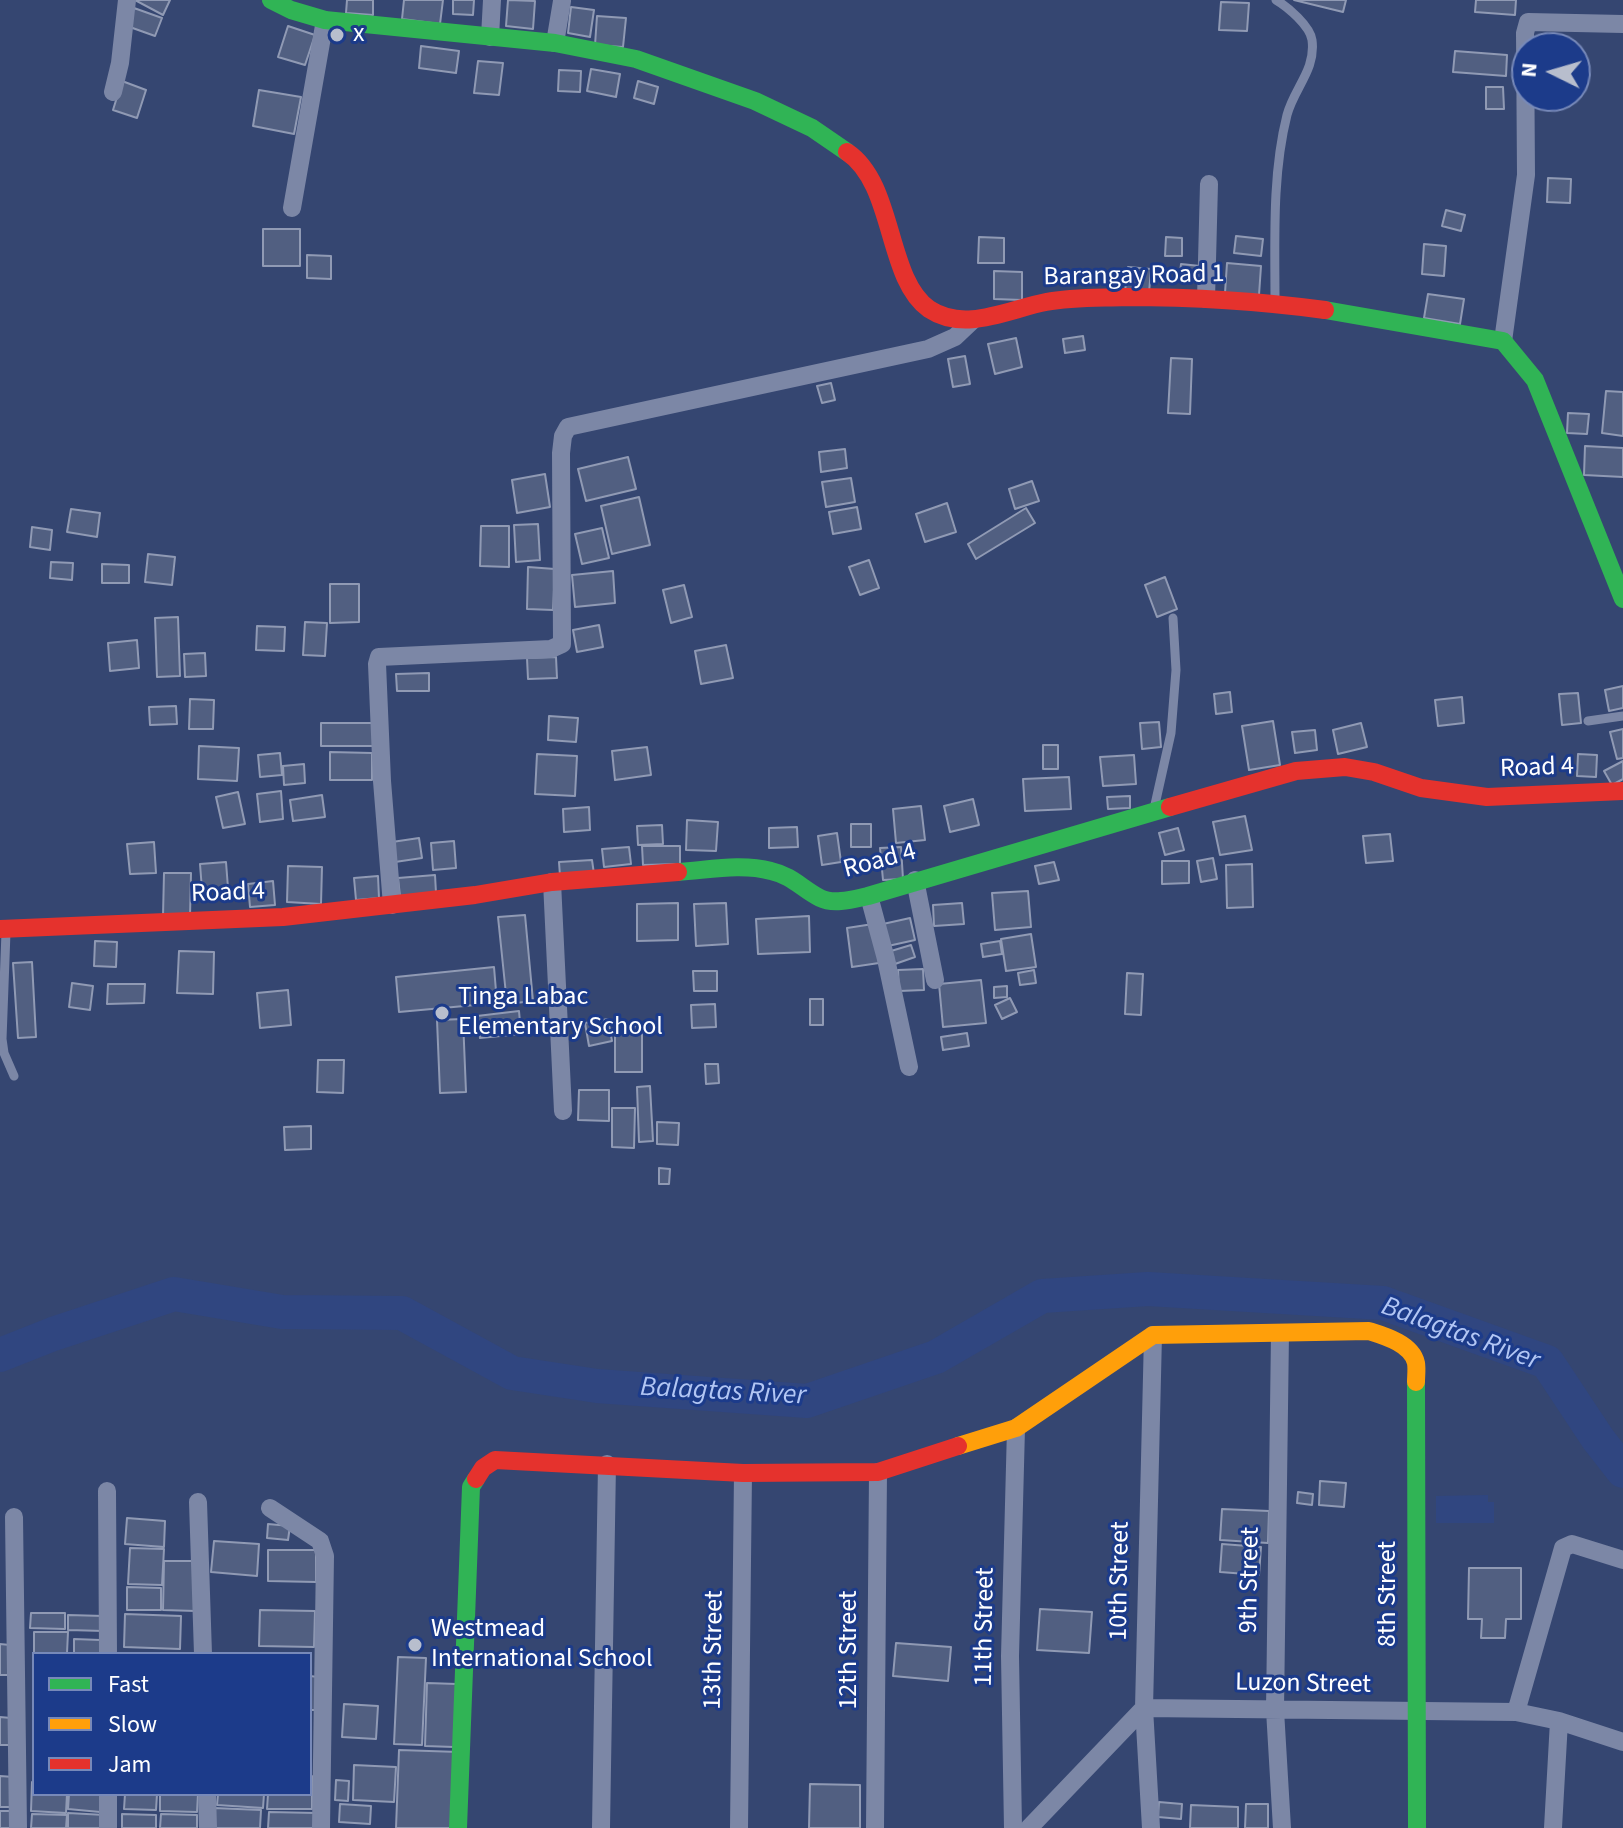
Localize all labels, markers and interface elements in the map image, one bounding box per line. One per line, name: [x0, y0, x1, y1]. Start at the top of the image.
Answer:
place label: x: [353, 19, 365, 51]
marker: x: [328, 26, 346, 44]
north arrow: [1511, 32, 1591, 112]
text: N: [1513, 61, 1546, 79]
street label: Barangay Road 1: [1043, 260, 1225, 294]
street label: Road 4: [1500, 752, 1574, 786]
street label: Road 4: [840, 837, 920, 887]
street label: Road 4: [191, 877, 265, 911]
place label: Tinga Labac Elementary School: [458, 982, 663, 1044]
marker: Tinga Labac Elementary School: [433, 1004, 451, 1022]
water label: Balagtas River: [1376, 1291, 1544, 1379]
water label: Balagtas River: [639, 1372, 807, 1414]
street label: 10th Street: [1104, 1521, 1138, 1641]
street label: 9th Street: [1234, 1527, 1268, 1633]
street label: 8th Street: [1373, 1541, 1405, 1647]
street label: 11th Street: [969, 1567, 1003, 1687]
street label: 13th Street: [698, 1590, 732, 1710]
street label: 12th Street: [834, 1590, 866, 1710]
place label: Westmead International School: [431, 1614, 653, 1676]
marker: Westmead International School: [406, 1636, 424, 1654]
legend: [32, 1652, 312, 1796]
text: Fast: [108, 1667, 149, 1702]
street label: Luzon Street: [1235, 1668, 1371, 1702]
text: Slow: [108, 1707, 157, 1742]
text: Jam: [108, 1747, 152, 1782]

